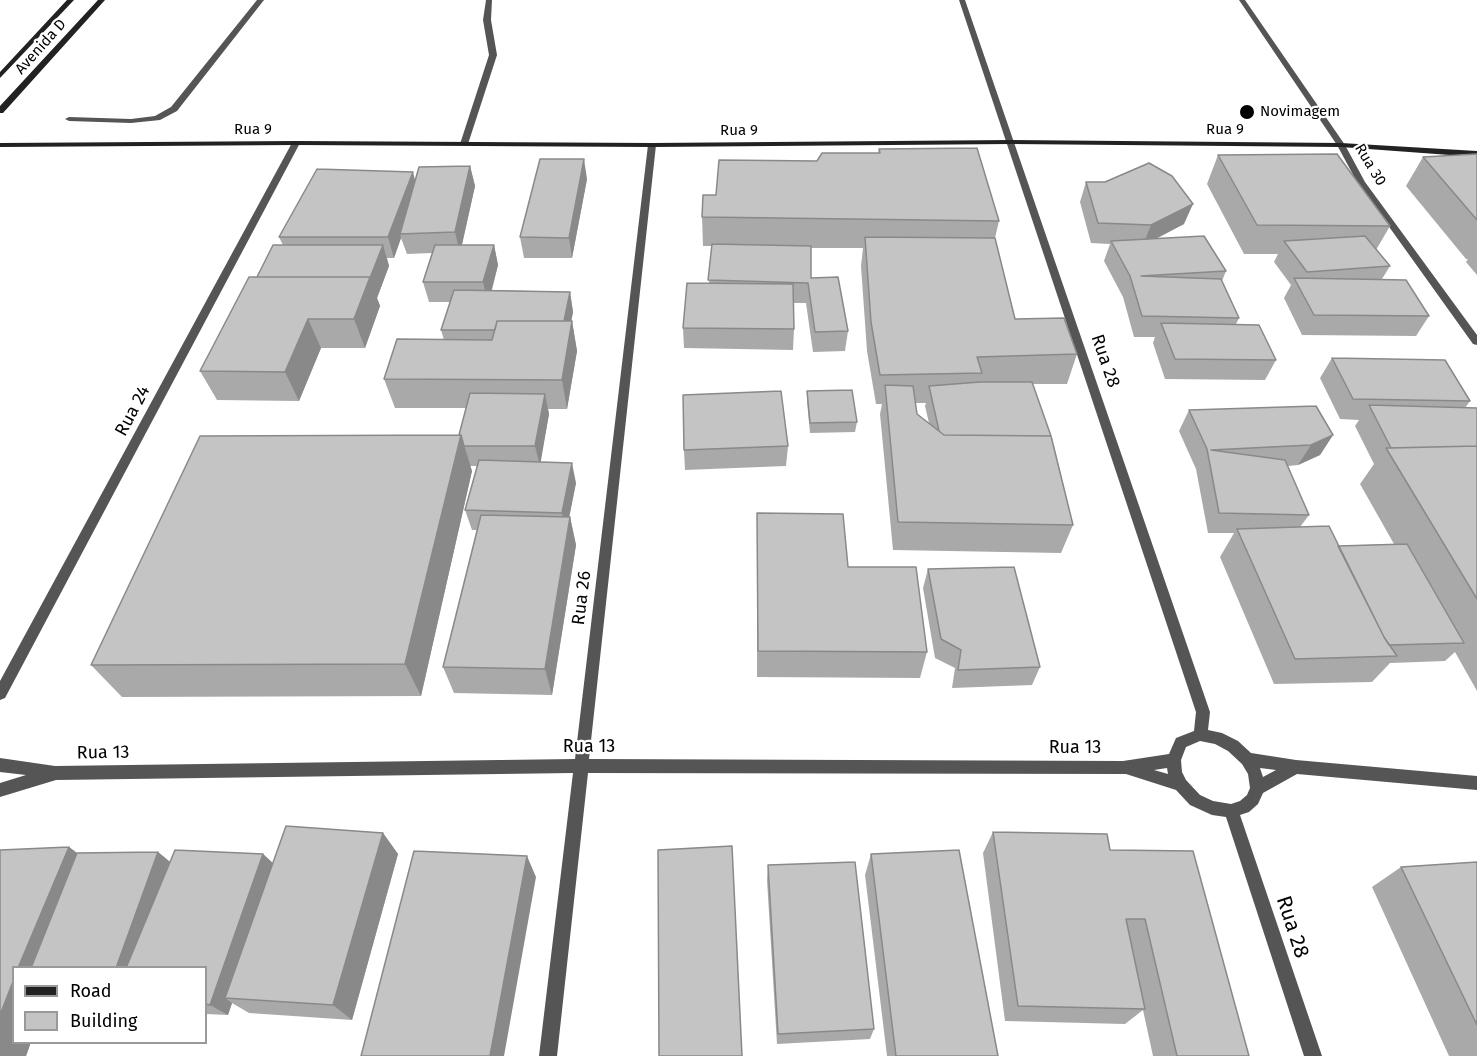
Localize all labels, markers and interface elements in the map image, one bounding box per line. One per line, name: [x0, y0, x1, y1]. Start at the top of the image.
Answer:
street label: Avenida D: [12, 16, 70, 78]
marker: Novimagem: [1238, 103, 1256, 121]
place label: Novimagem: [1260, 103, 1340, 121]
street label: Rua 9: [234, 121, 272, 139]
street label: Rua 9: [1206, 121, 1244, 139]
street label: Rua 9: [720, 122, 758, 140]
street label: Rua 30: [1350, 141, 1390, 189]
street label: Rua 28: [1086, 332, 1124, 390]
street label: Rua 24: [111, 382, 155, 440]
street label: Rua 26: [568, 570, 596, 626]
street label: Rua 13: [563, 736, 615, 758]
street label: Rua 13: [1049, 737, 1101, 759]
street label: Rua 13: [76, 742, 130, 764]
street label: Rua 28: [1270, 893, 1314, 961]
legend: [12, 966, 207, 1044]
text: Road: [70, 980, 112, 1002]
text: Building: [70, 1010, 137, 1032]

